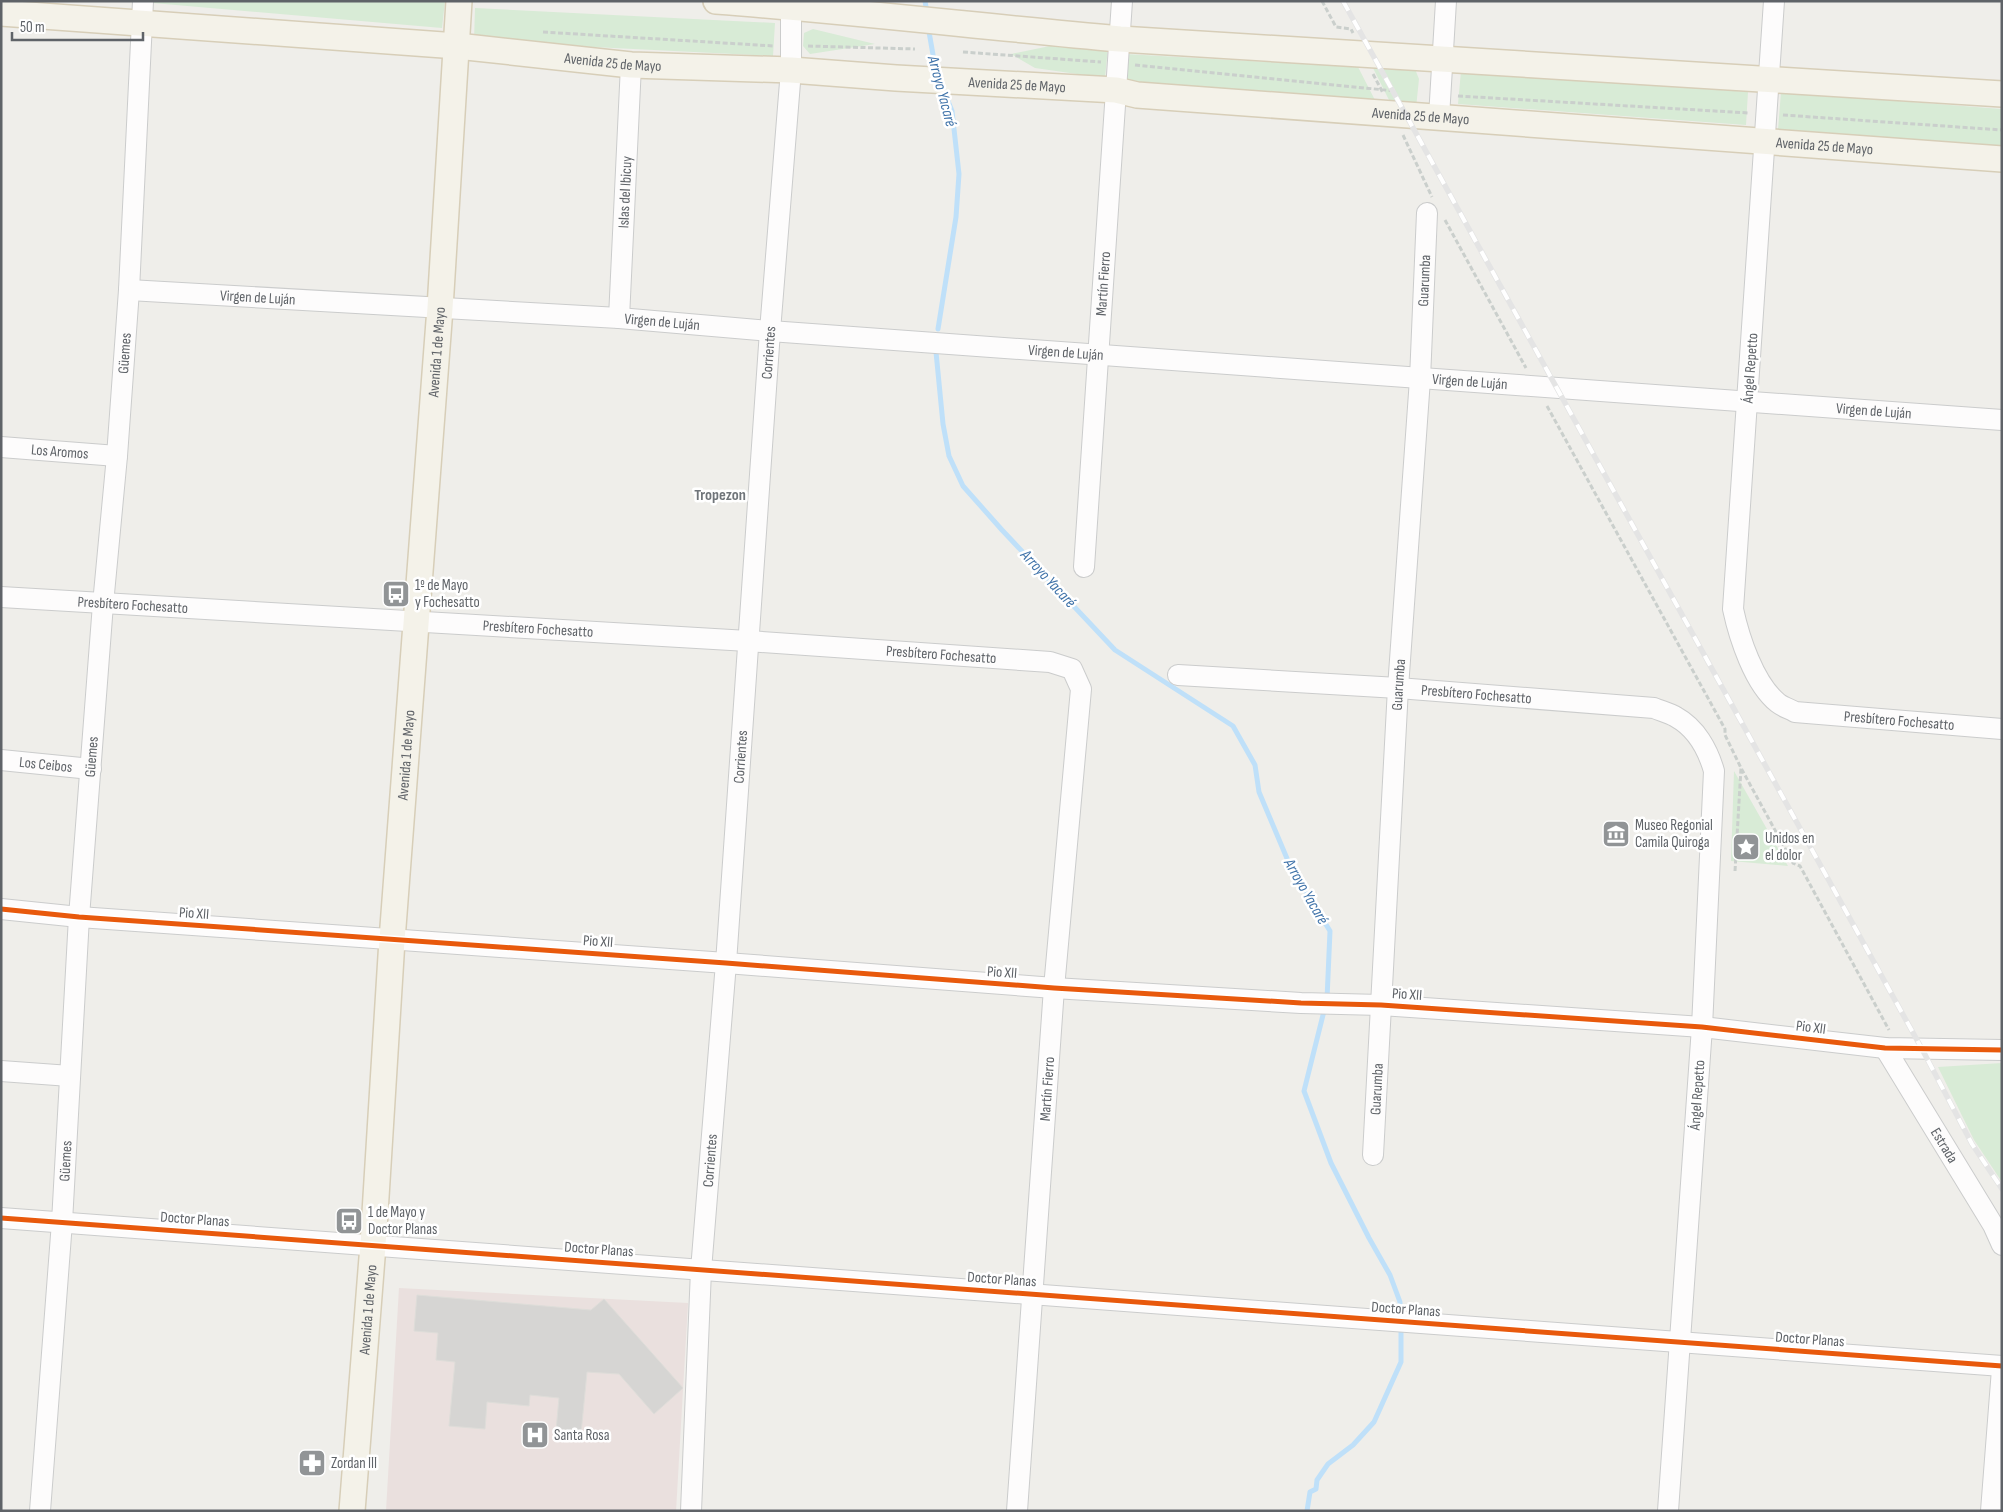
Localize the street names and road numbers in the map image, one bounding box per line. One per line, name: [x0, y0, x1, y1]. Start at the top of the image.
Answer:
street label: Avenida 25 de Mayo: [562, 49, 662, 76]
street label: Avenida 25 de Mayo: [967, 73, 1066, 97]
street label: Avenida 25 de Mayo: [1370, 103, 1470, 130]
street label: Avenida 25 de Mayo: [1774, 133, 1874, 159]
street label: Islas del Ibicuy: [614, 155, 637, 229]
street label: Martín Fierro: [1092, 251, 1115, 317]
street label: Guarumba: [1414, 254, 1435, 307]
street label: Virgen de Luján: [219, 286, 296, 310]
street label: Avenida 1 de Mayo: [424, 306, 450, 399]
street label: Virgen de Luján: [623, 309, 701, 335]
street label: Corrientes: [758, 325, 780, 380]
street label: Güemes: [114, 332, 136, 374]
street label: Ángel Repetto: [1738, 332, 1762, 405]
street label: Virgen de Luján: [1027, 341, 1104, 365]
street label: Virgen de Luján: [1431, 370, 1508, 394]
street label: Virgen de Luján: [1835, 399, 1912, 423]
street label: Los Aromos: [30, 440, 89, 464]
street label: Presbítero Fochesatto: [77, 593, 189, 618]
street label: Presbítero Fochesatto: [482, 616, 594, 642]
street label: Presbítero Fochesatto: [885, 642, 997, 668]
street label: Guarumba: [1388, 658, 1410, 711]
street label: Presbítero Fochesatto: [1420, 681, 1532, 708]
street label: Presbítero Fochesatto: [1843, 707, 1955, 735]
street label: Avenida 1 de Mayo: [394, 709, 419, 802]
street label: Corrientes: [730, 730, 752, 784]
street label: Güemes: [81, 736, 103, 778]
street label: Los Ceibos: [18, 753, 73, 777]
street label: Pio XII: [178, 903, 210, 924]
street label: Pio XII: [582, 931, 614, 952]
street label: Pio XII: [986, 962, 1018, 983]
street label: Pio XII: [1391, 984, 1423, 1005]
street label: Pio XII: [1795, 1016, 1827, 1039]
street label: Martín Fierro: [1036, 1056, 1059, 1122]
street label: Ángel Repetto: [1685, 1059, 1709, 1132]
street label: Guarumba: [1366, 1063, 1388, 1115]
street label: Estrada: [1926, 1124, 1962, 1167]
street label: Corrientes: [699, 1133, 722, 1188]
street label: Güemes: [55, 1140, 77, 1182]
street label: Doctor Planas: [160, 1208, 230, 1231]
street label: Doctor Planas: [564, 1238, 634, 1261]
street label: Avenida 1 de Mayo: [355, 1264, 381, 1357]
street label: Doctor Planas: [967, 1268, 1037, 1291]
street label: Doctor Planas: [1371, 1298, 1441, 1321]
street label: Doctor Planas: [1775, 1328, 1845, 1351]

